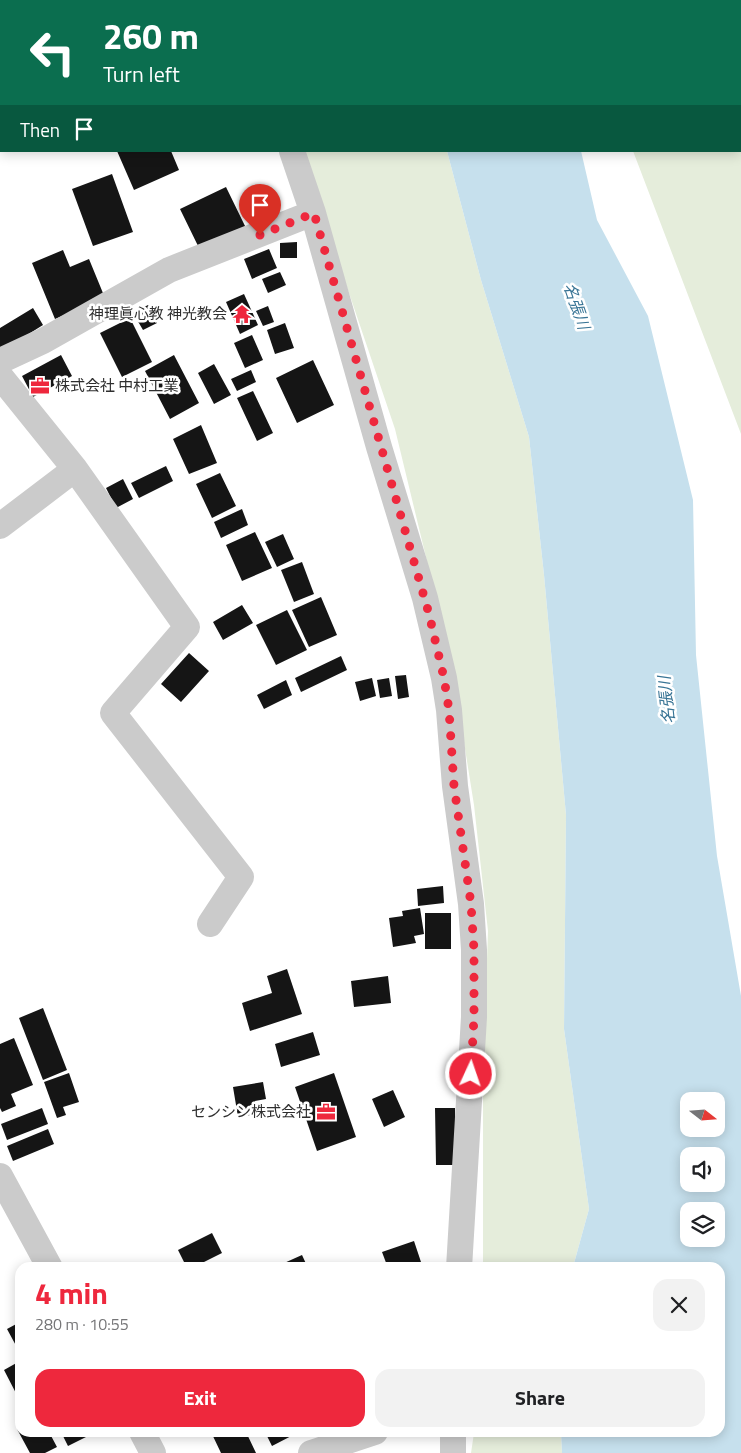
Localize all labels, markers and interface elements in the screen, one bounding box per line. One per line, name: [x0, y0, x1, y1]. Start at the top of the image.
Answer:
text: 260 m: [103, 9, 199, 63]
icon: left: [20, 20, 85, 85]
text: Turn left: [103, 57, 180, 91]
text: Then: [20, 115, 60, 144]
icon: arrive: [70, 115, 98, 143]
pin: [239, 184, 281, 235]
icon: arrive: [246, 191, 274, 219]
water label: 名張川: [558, 279, 597, 334]
place label: 神理眞心教 神光教会: [89, 302, 227, 325]
temple icon: 神理眞心教 神光教会: [231, 303, 253, 325]
place label: 株式会社 中村工業: [55, 374, 178, 397]
office icon: 株式会社 中村工業: [29, 375, 51, 397]
water label: 名張川: [651, 673, 680, 725]
position arrow: [444, 1047, 496, 1099]
north arrow: [680, 1092, 725, 1138]
map controls: [680, 1092, 725, 1247]
place label: センシン株式会社: [191, 1100, 311, 1123]
office icon: センシン株式会社: [315, 1101, 337, 1123]
button: sound: [680, 1147, 725, 1192]
button: layers: [680, 1202, 725, 1247]
text: 4 min: [35, 1270, 108, 1316]
button: close: [653, 1279, 705, 1331]
text: 280 m · 10:55: [35, 1312, 129, 1336]
button: Exit: [35, 1369, 365, 1427]
button: Share: [375, 1369, 705, 1427]

